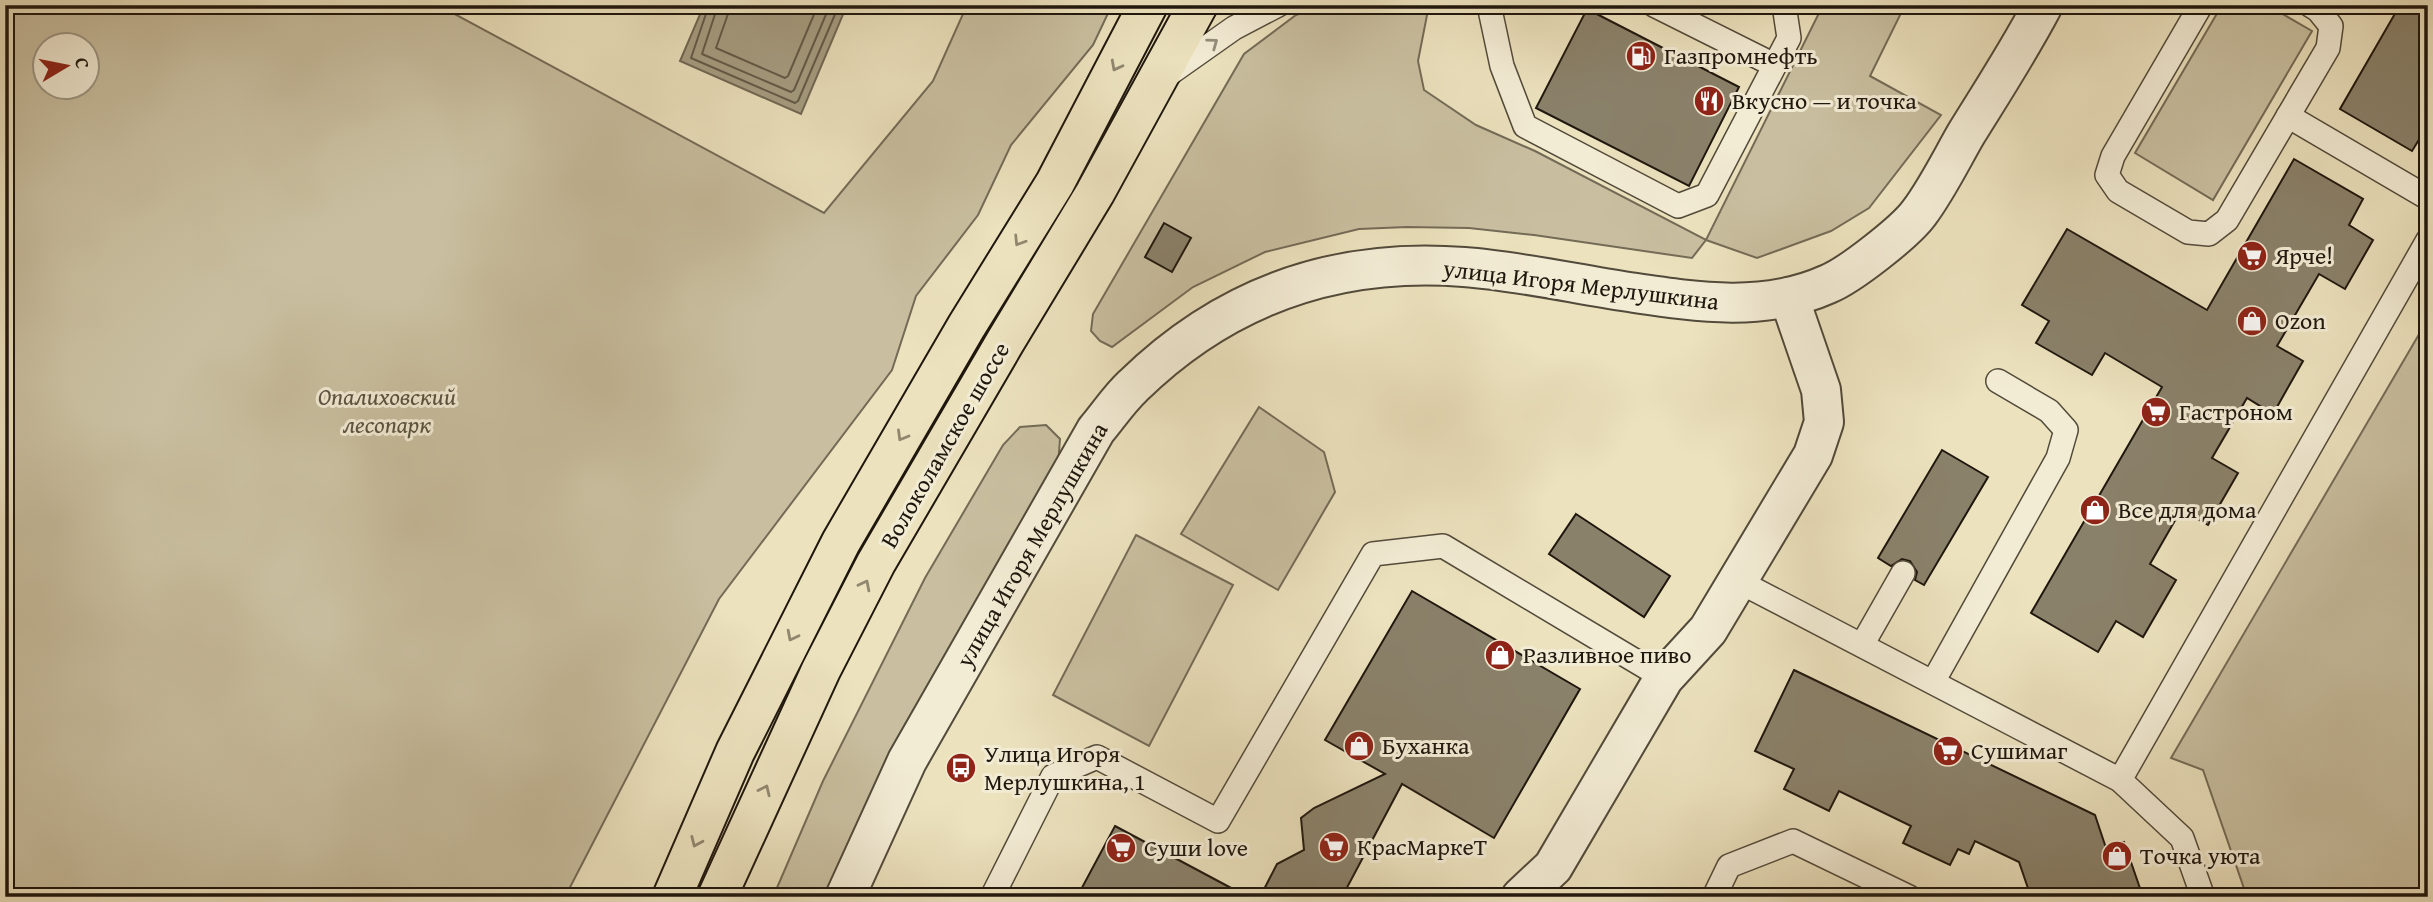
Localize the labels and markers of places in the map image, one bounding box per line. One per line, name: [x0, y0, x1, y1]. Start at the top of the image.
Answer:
place label: Газпромнефть: [1664, 38, 1818, 73]
fuel station icon: Газпромнефть: [1624, 39, 1658, 73]
place label: Вкусно — и точка: [1732, 83, 1917, 118]
restaurant icon: Вкусно — и точка: [1692, 84, 1726, 118]
place label: Ярче!: [2274, 238, 2333, 273]
supermarket icon: Ярче!: [2235, 239, 2269, 273]
place label: Ozon: [2275, 303, 2326, 338]
shop icon: Ozon: [2235, 304, 2269, 338]
place label: Гастроном: [2179, 394, 2293, 429]
supermarket icon: Гастроном: [2139, 395, 2173, 429]
place label: Все для дома: [2118, 492, 2257, 527]
shop icon: Все для дома: [2078, 493, 2112, 527]
place label: Разливное пиво: [1523, 637, 1691, 672]
shop icon: Разливное пиво: [1483, 638, 1517, 672]
place label: Буханка: [1382, 728, 1470, 763]
shop icon: Буханка: [1342, 729, 1376, 763]
place label: Сушимаг: [1971, 733, 2067, 768]
supermarket icon: Сушимаг: [1931, 734, 1965, 768]
place label: Улица Игоря Мерлушкина, 1: [984, 736, 1146, 799]
bus stop icon: Улица Игоря Мерлушкина, 1: [944, 751, 978, 785]
place label: КрасМаркеТ: [1357, 829, 1487, 864]
place label: Суши love: [1144, 830, 1248, 865]
supermarket icon: КрасМаркеТ: [1317, 830, 1351, 864]
supermarket icon: Суши love: [1104, 831, 1138, 865]
place label: Точка уюта: [2140, 838, 2261, 873]
shop icon: Точка уюта: [2100, 839, 2134, 873]

